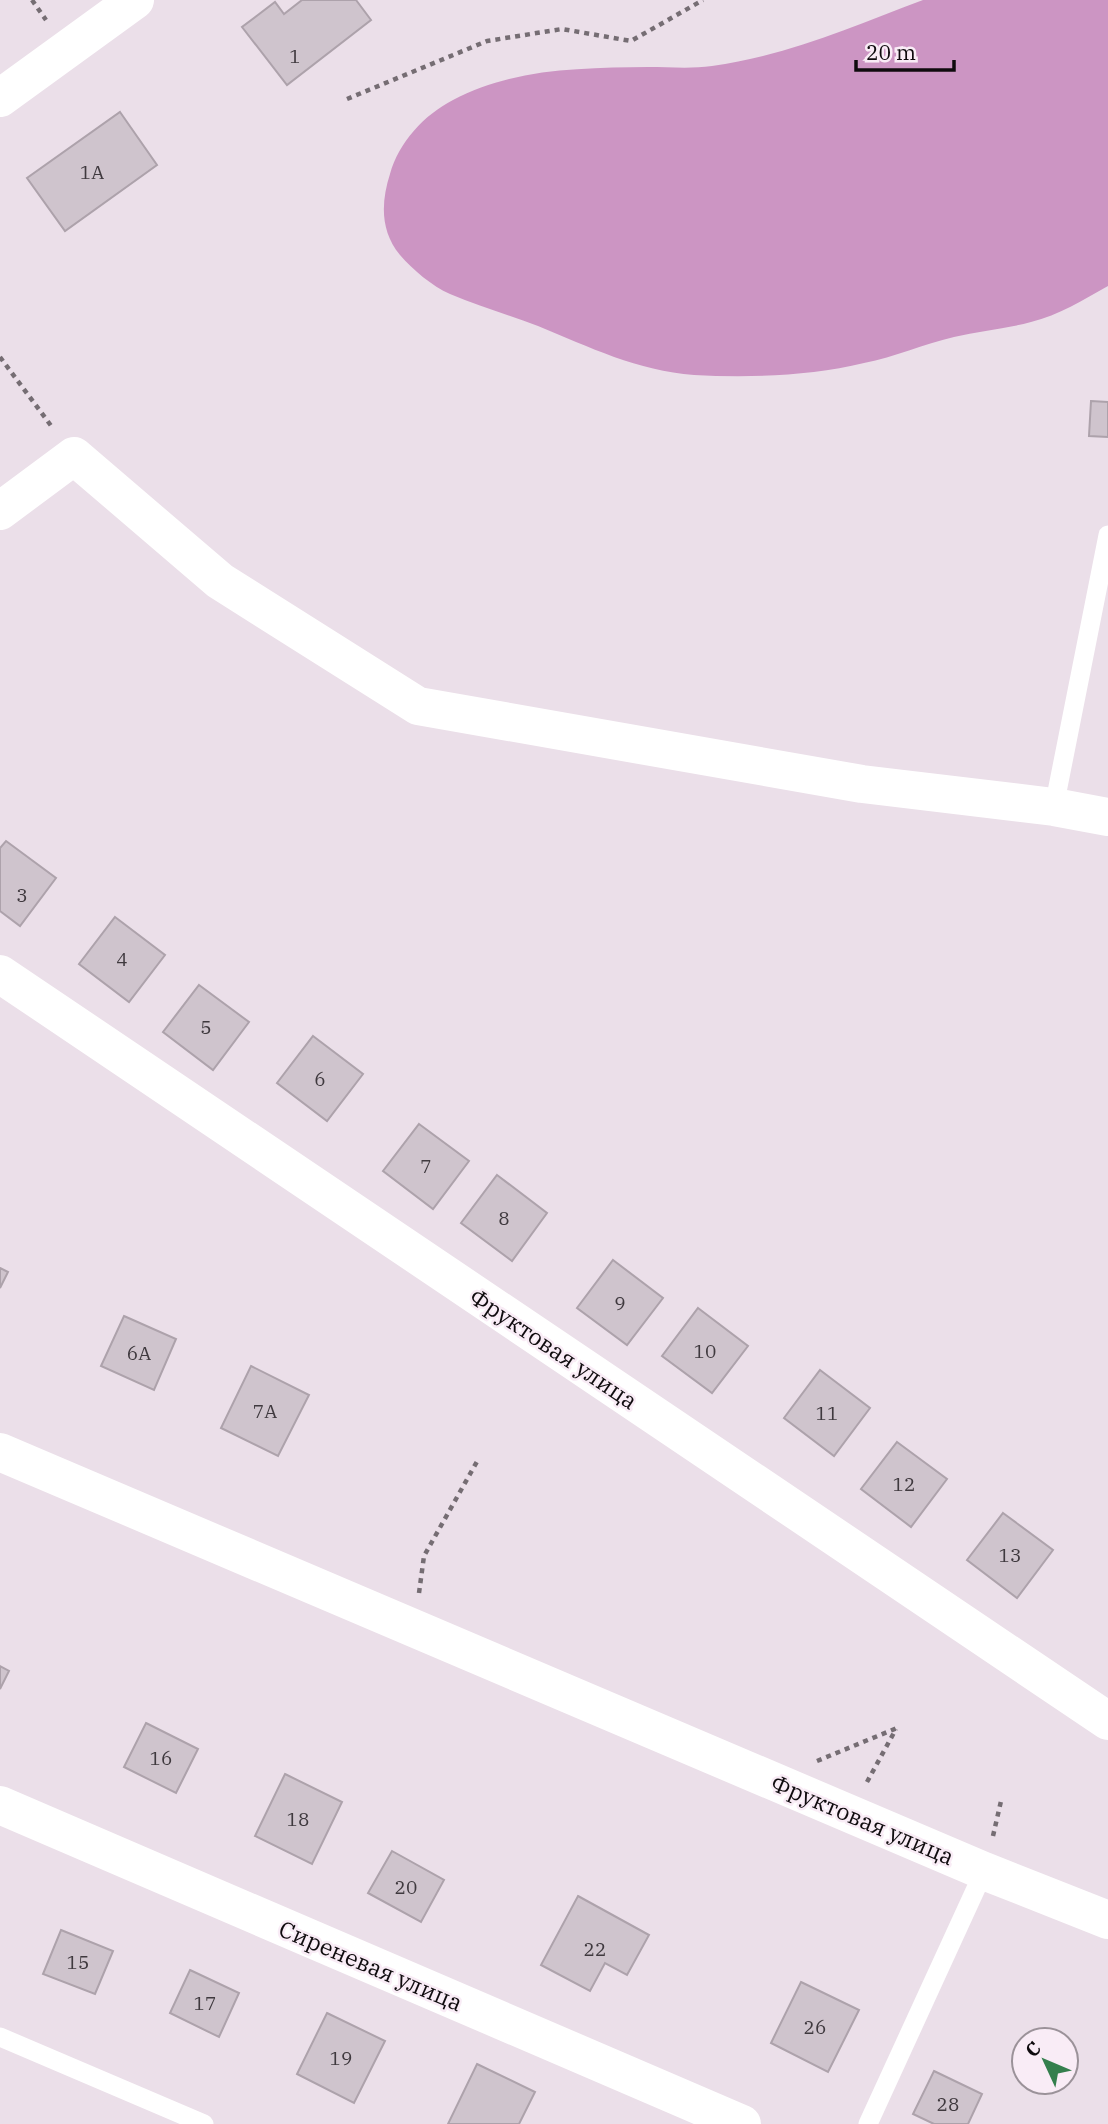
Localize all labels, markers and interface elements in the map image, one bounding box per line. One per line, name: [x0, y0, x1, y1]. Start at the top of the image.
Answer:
scale bar: [856, 28, 954, 72]
text: 20 m: [866, 38, 916, 66]
house number: 1: [289, 44, 301, 68]
house number: 1А: [80, 160, 104, 184]
house number: 3: [16, 883, 28, 907]
house number: 4: [116, 947, 128, 971]
house number: 5: [200, 1015, 212, 1039]
house number: 6: [314, 1067, 326, 1091]
house number: 7: [420, 1154, 432, 1178]
house number: 8: [498, 1206, 510, 1230]
street label: Фруктовая улица: [464, 1281, 644, 1415]
house number: 9: [614, 1291, 626, 1315]
house number: 10: [694, 1339, 716, 1363]
house number: 6А: [127, 1341, 151, 1365]
house number: 7А: [253, 1399, 277, 1423]
house number: 11: [816, 1401, 838, 1425]
house number: 12: [893, 1472, 915, 1496]
house number: 13: [999, 1543, 1021, 1567]
house number: 16: [150, 1746, 172, 1770]
street label: Фруктовая улица: [767, 1767, 959, 1871]
house number: 18: [287, 1807, 309, 1831]
house number: 20: [395, 1875, 417, 1899]
street label: Сиреневая улица: [275, 1913, 467, 2017]
house number: 22: [584, 1937, 606, 1961]
house number: 15: [67, 1950, 89, 1974]
house number: 17: [194, 1991, 216, 2015]
house number: 26: [804, 2015, 826, 2039]
north arrow: [1010, 2026, 1080, 2096]
text: С: [1020, 2036, 1046, 2062]
house number: 19: [330, 2046, 352, 2070]
house number: 28: [937, 2092, 959, 2116]

